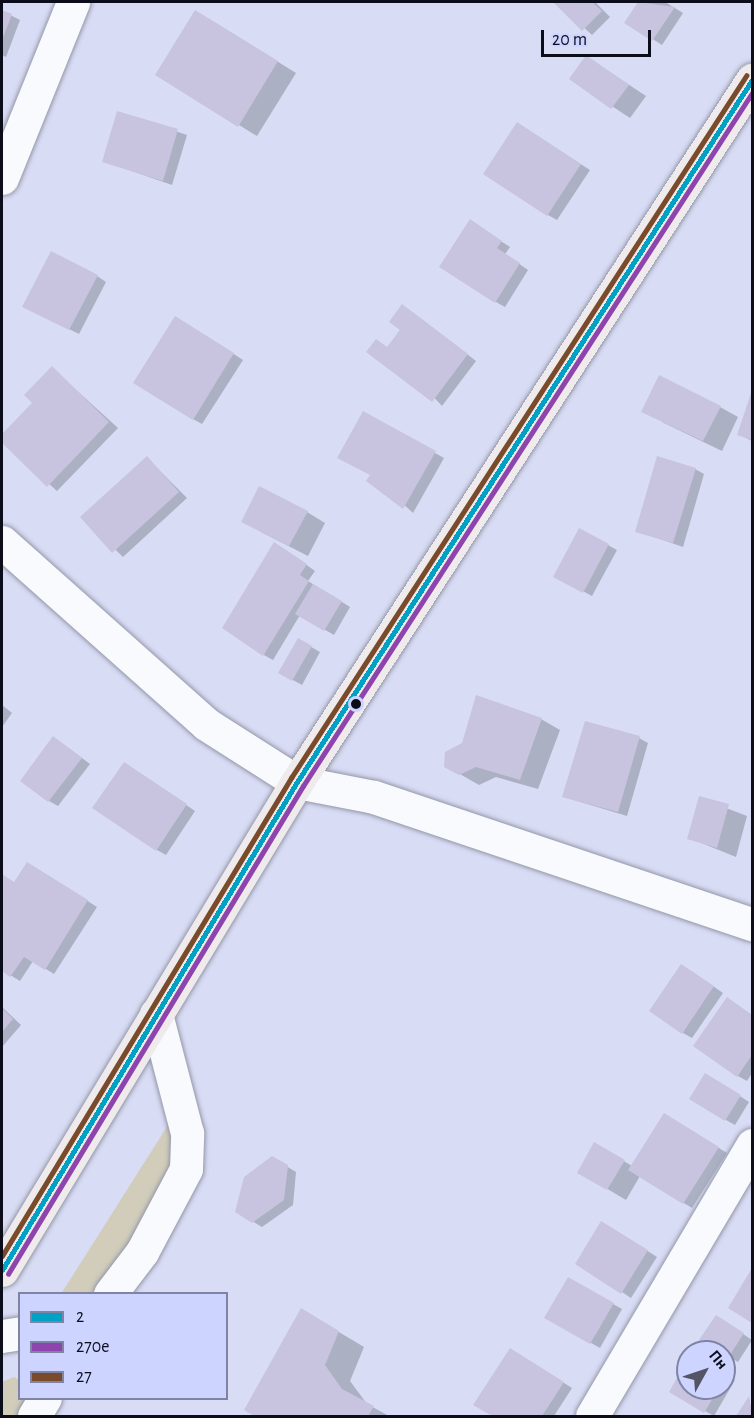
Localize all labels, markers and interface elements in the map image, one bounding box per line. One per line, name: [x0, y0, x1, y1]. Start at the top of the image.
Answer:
scale bar: [544, 18, 654, 56]
text: 20 m: [552, 31, 587, 49]
unlabelled marker: [350, 698, 362, 710]
legend: [18, 1292, 228, 1400]
text: 2: [76, 1308, 84, 1326]
text: 270е: [76, 1338, 109, 1356]
north arrow: [676, 1340, 736, 1400]
text: Пн: [706, 1347, 731, 1372]
text: 27: [76, 1368, 92, 1386]

